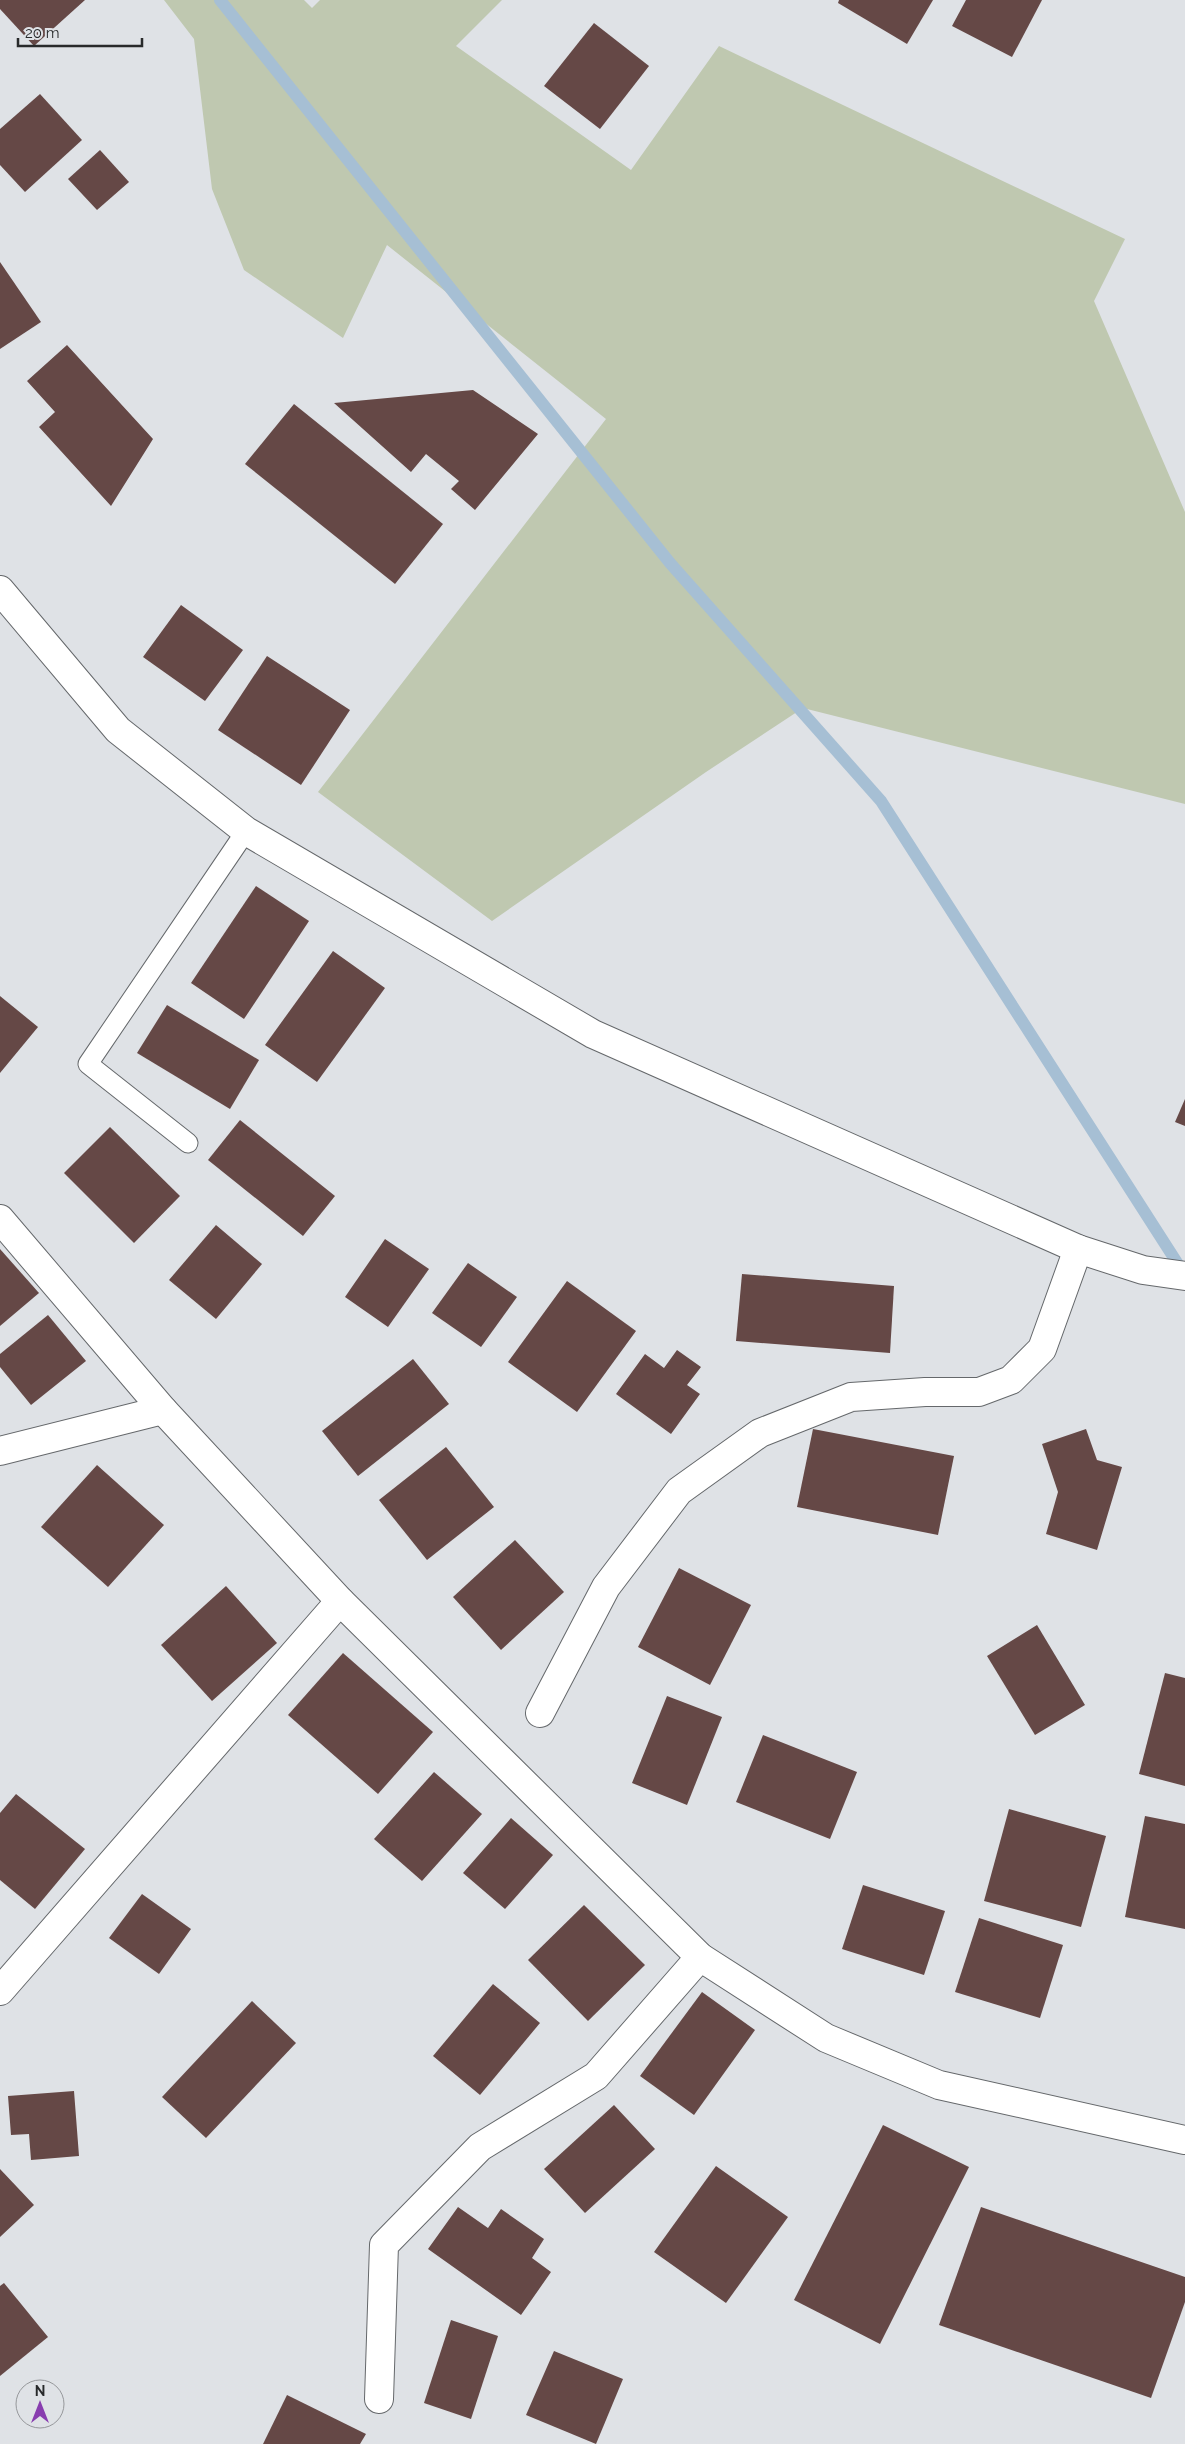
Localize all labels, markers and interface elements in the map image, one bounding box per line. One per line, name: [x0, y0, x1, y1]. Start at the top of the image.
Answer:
scale bar: [18, 15, 141, 47]
text: 20 m: [25, 24, 60, 42]
north arrow: [15, 2379, 65, 2429]
text: N: [35, 2383, 45, 2399]

